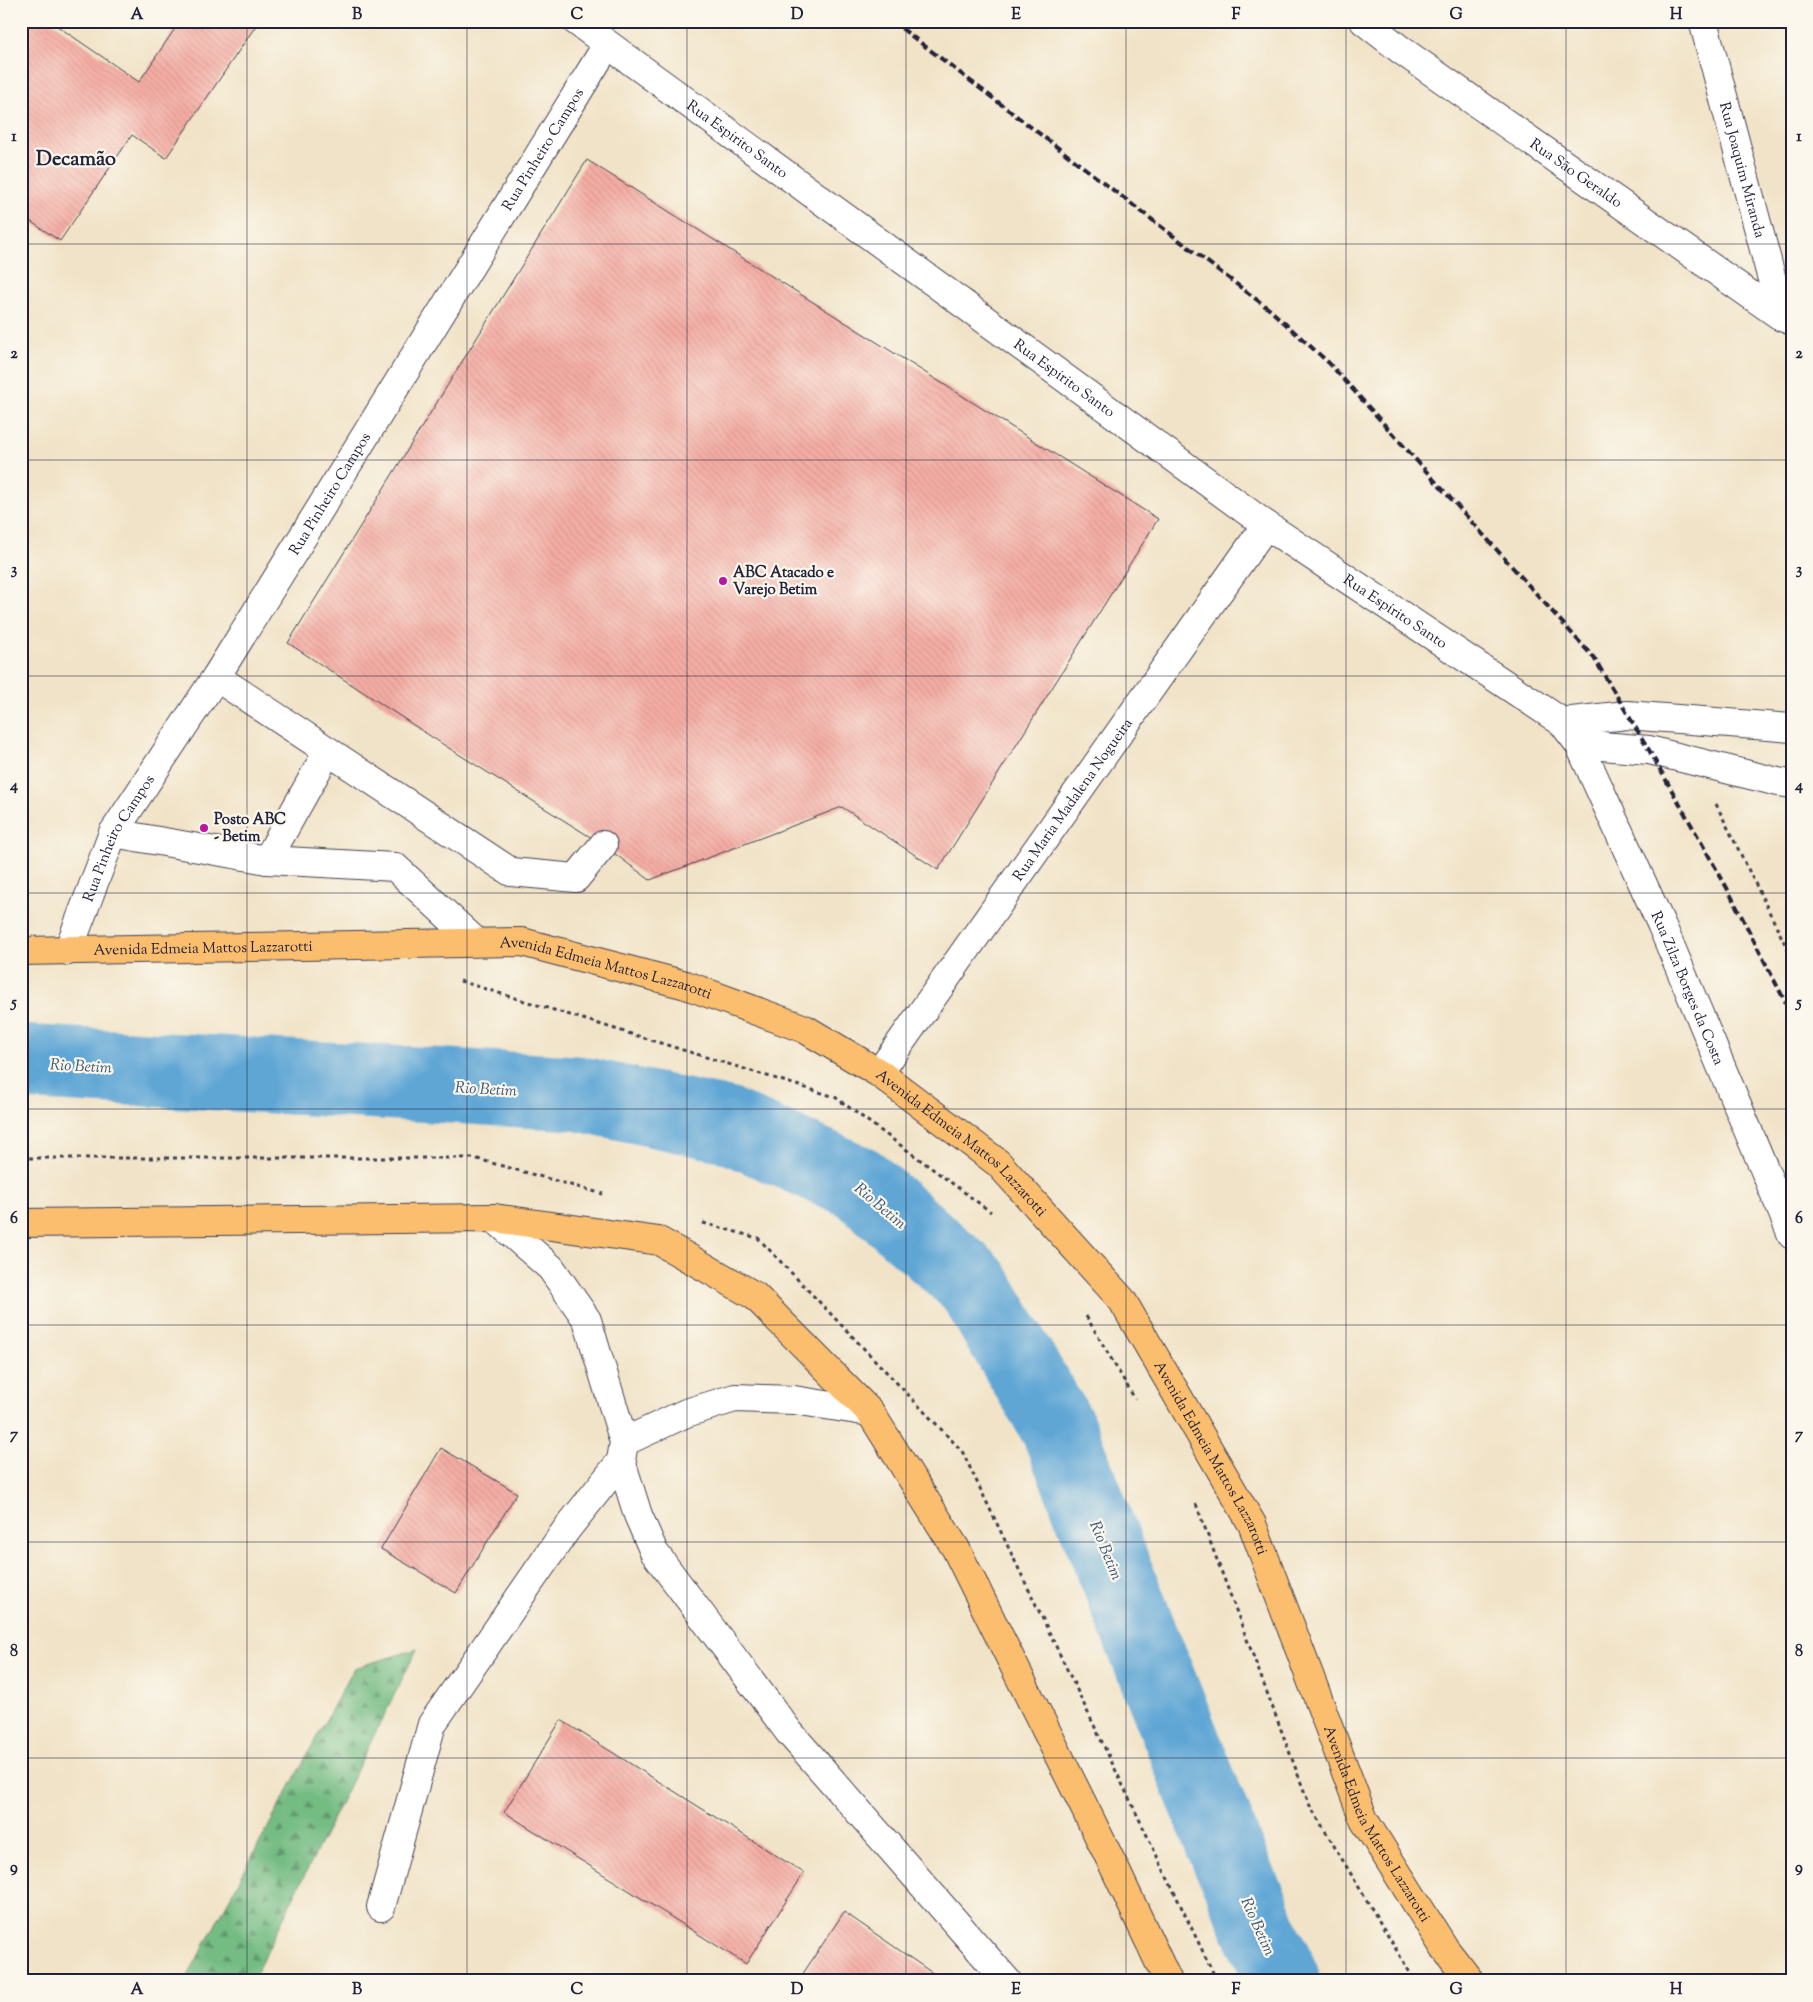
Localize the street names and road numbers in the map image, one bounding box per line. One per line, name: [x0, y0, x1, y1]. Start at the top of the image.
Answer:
street label: Rua Pinheiro Campos: [498, 84, 590, 215]
street label: Rua Espírito Santo: [682, 96, 792, 184]
street label: Rua Joaquim Miranda: [1713, 100, 1769, 241]
street label: Rua São Geraldo: [1525, 134, 1626, 214]
street label: Rua Espírito Santo: [1009, 335, 1119, 423]
street label: Rua Pinheiro Campos: [285, 429, 377, 560]
street label: Rua Espírito Santo: [1338, 570, 1451, 655]
street label: Rua Maria Madalena Nogueira: [1009, 714, 1138, 886]
street label: Rua Pinheiro Campos: [79, 771, 161, 905]
street label: Rua Zilza Borges da Costa: [1645, 908, 1728, 1069]
street label: Avenida Edmeia Mattos Lazzarotti: [499, 933, 714, 1006]
street label: Avenida Edmeia Mattos Lazzarotti: [93, 937, 313, 962]
street label: Avenida Edmeia Mattos Lazzarotti: [871, 1065, 1051, 1222]
street label: Avenida Edmeia Mattos Lazzarotti: [1148, 1358, 1272, 1558]
street label: Avenida Edmeia Mattos Lazzarotti: [1317, 1723, 1435, 1927]

